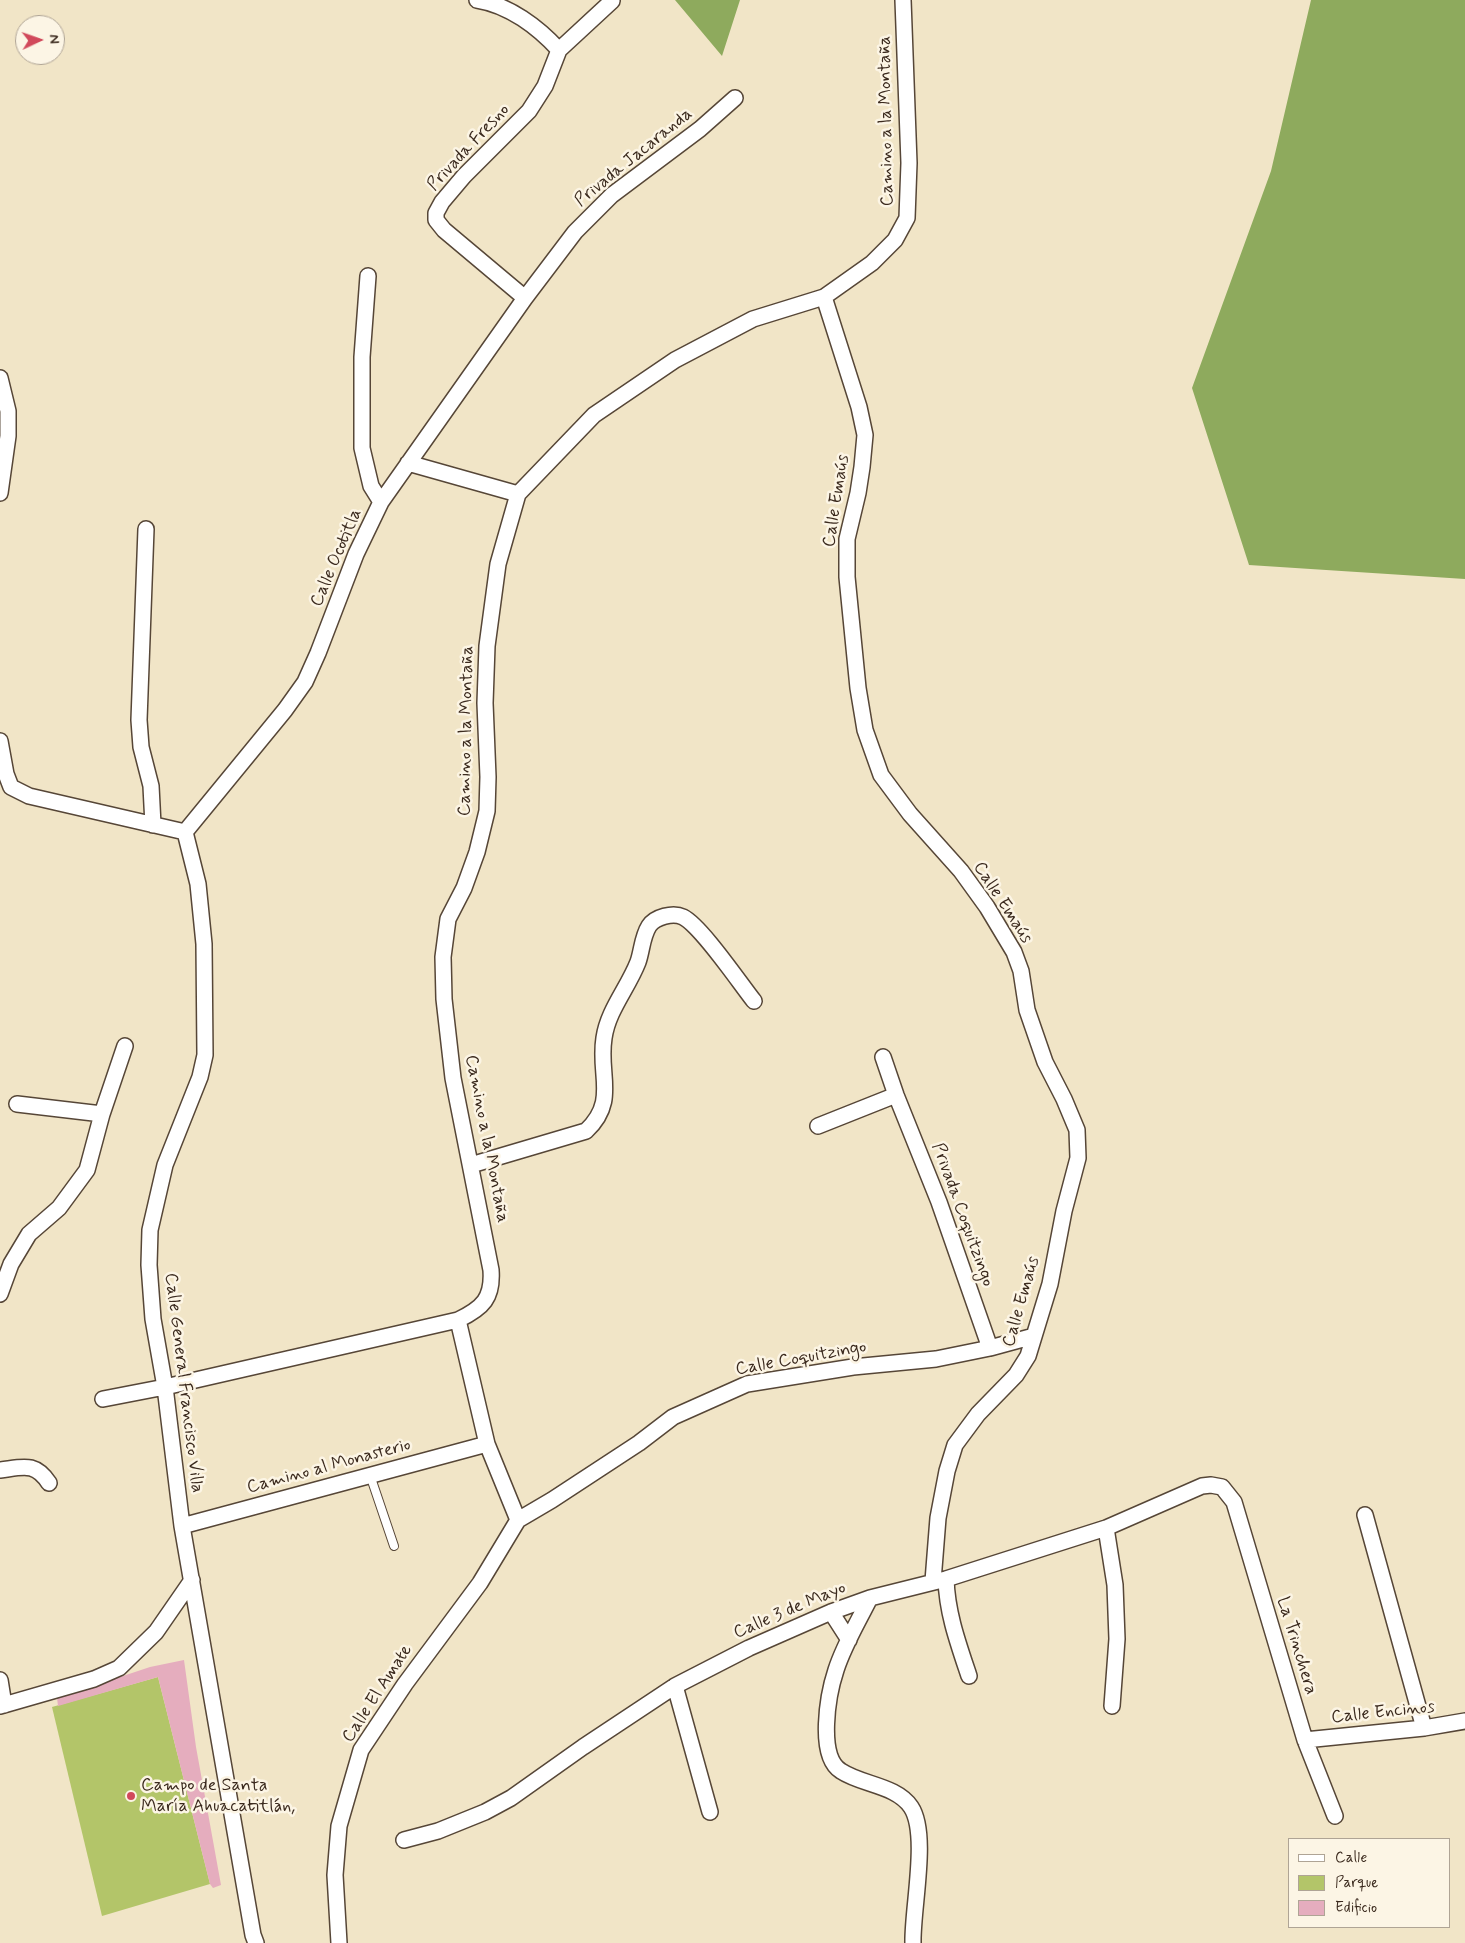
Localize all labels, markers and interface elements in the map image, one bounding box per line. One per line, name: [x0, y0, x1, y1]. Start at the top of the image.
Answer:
north arrow: [15, 15, 65, 65]
text: N: [45, 34, 63, 44]
street label: Camino a la Montaña: [875, 36, 899, 206]
street label: Privada Fresno: [423, 100, 515, 196]
street label: Privada Jacaranda: [571, 104, 697, 212]
street label: Calle Emaús: [819, 453, 855, 549]
street label: Calle Ocotitla: [307, 506, 367, 610]
street label: Camino a la Montaña: [455, 646, 479, 816]
street label: Calle Emaús: [968, 858, 1036, 948]
street label: Camino a la Montaña: [459, 1053, 513, 1225]
street label: Privada Coquitzingo: [926, 1140, 998, 1290]
street label: Calle Emaús: [999, 1254, 1045, 1350]
street label: Calle General Francisco Villa: [159, 1272, 207, 1494]
street label: Calle Coquitzingo: [734, 1337, 868, 1381]
street label: Camino al Monasterio: [245, 1435, 413, 1499]
street label: Calle 3 de Mayo: [731, 1578, 849, 1644]
street label: La Trinchera: [1271, 1594, 1321, 1698]
street label: Calle El Amate: [338, 1641, 418, 1747]
street label: Calle Encinos: [1330, 1697, 1436, 1729]
place label: Campo de Santa María Ahuacatitlán,: [141, 1775, 295, 1818]
marker: Campo de Santa María Ahuacatitlán,: [125, 1790, 137, 1802]
legend: [1288, 1838, 1450, 1928]
text: Calle: [1335, 1848, 1367, 1868]
text: Parque: [1335, 1873, 1378, 1893]
text: Edificio: [1335, 1898, 1377, 1918]

